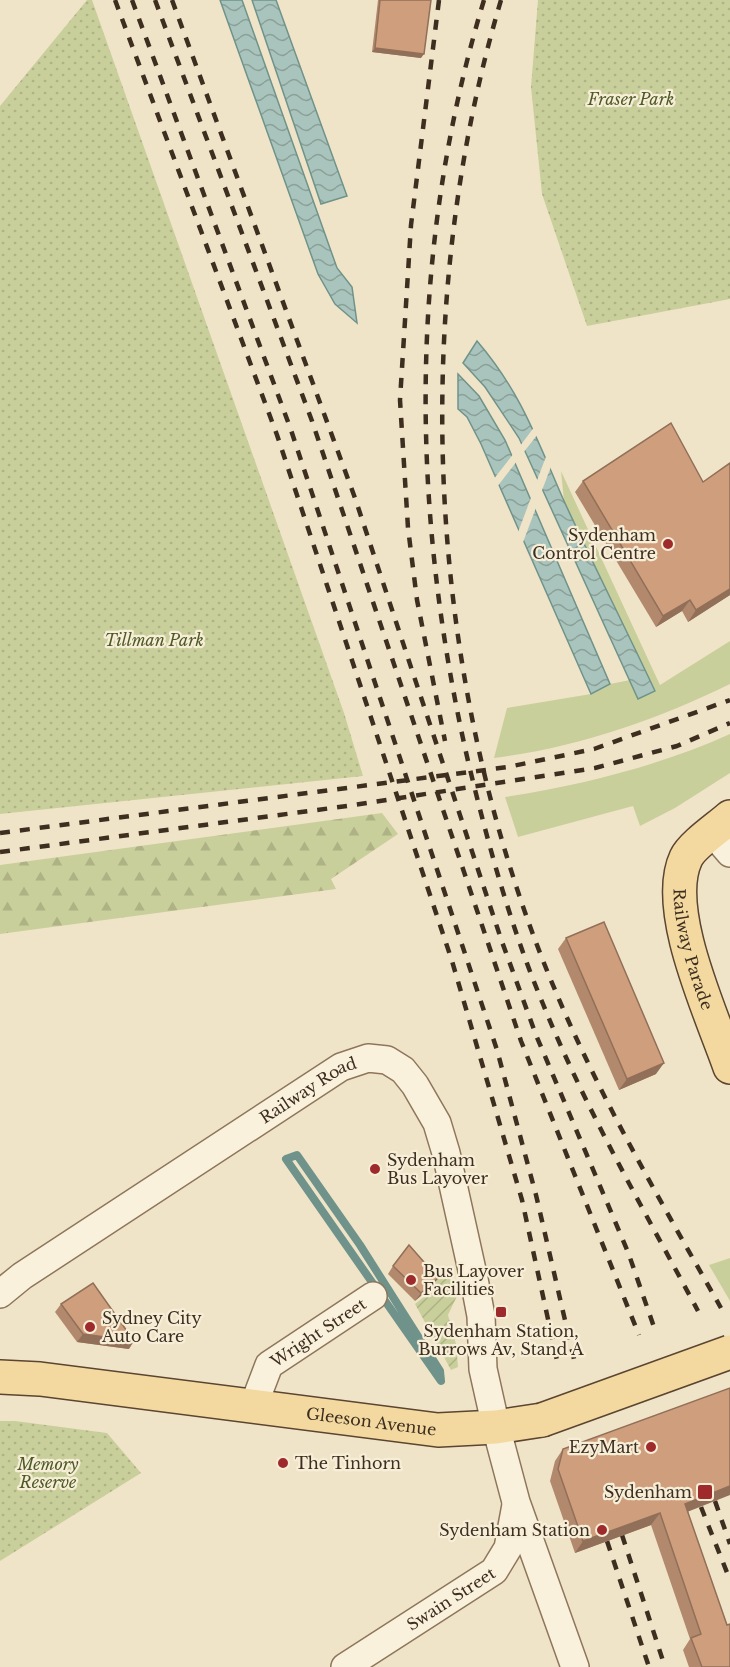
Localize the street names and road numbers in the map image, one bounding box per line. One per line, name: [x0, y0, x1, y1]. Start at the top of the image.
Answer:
street label: Railway Parade: [670, 888, 718, 1013]
street label: Railway Road: [256, 1052, 359, 1128]
street label: Wright Street: [266, 1293, 370, 1372]
street label: Gleeson Avenue: [305, 1403, 438, 1440]
street label: Swain Street: [403, 1563, 499, 1635]

